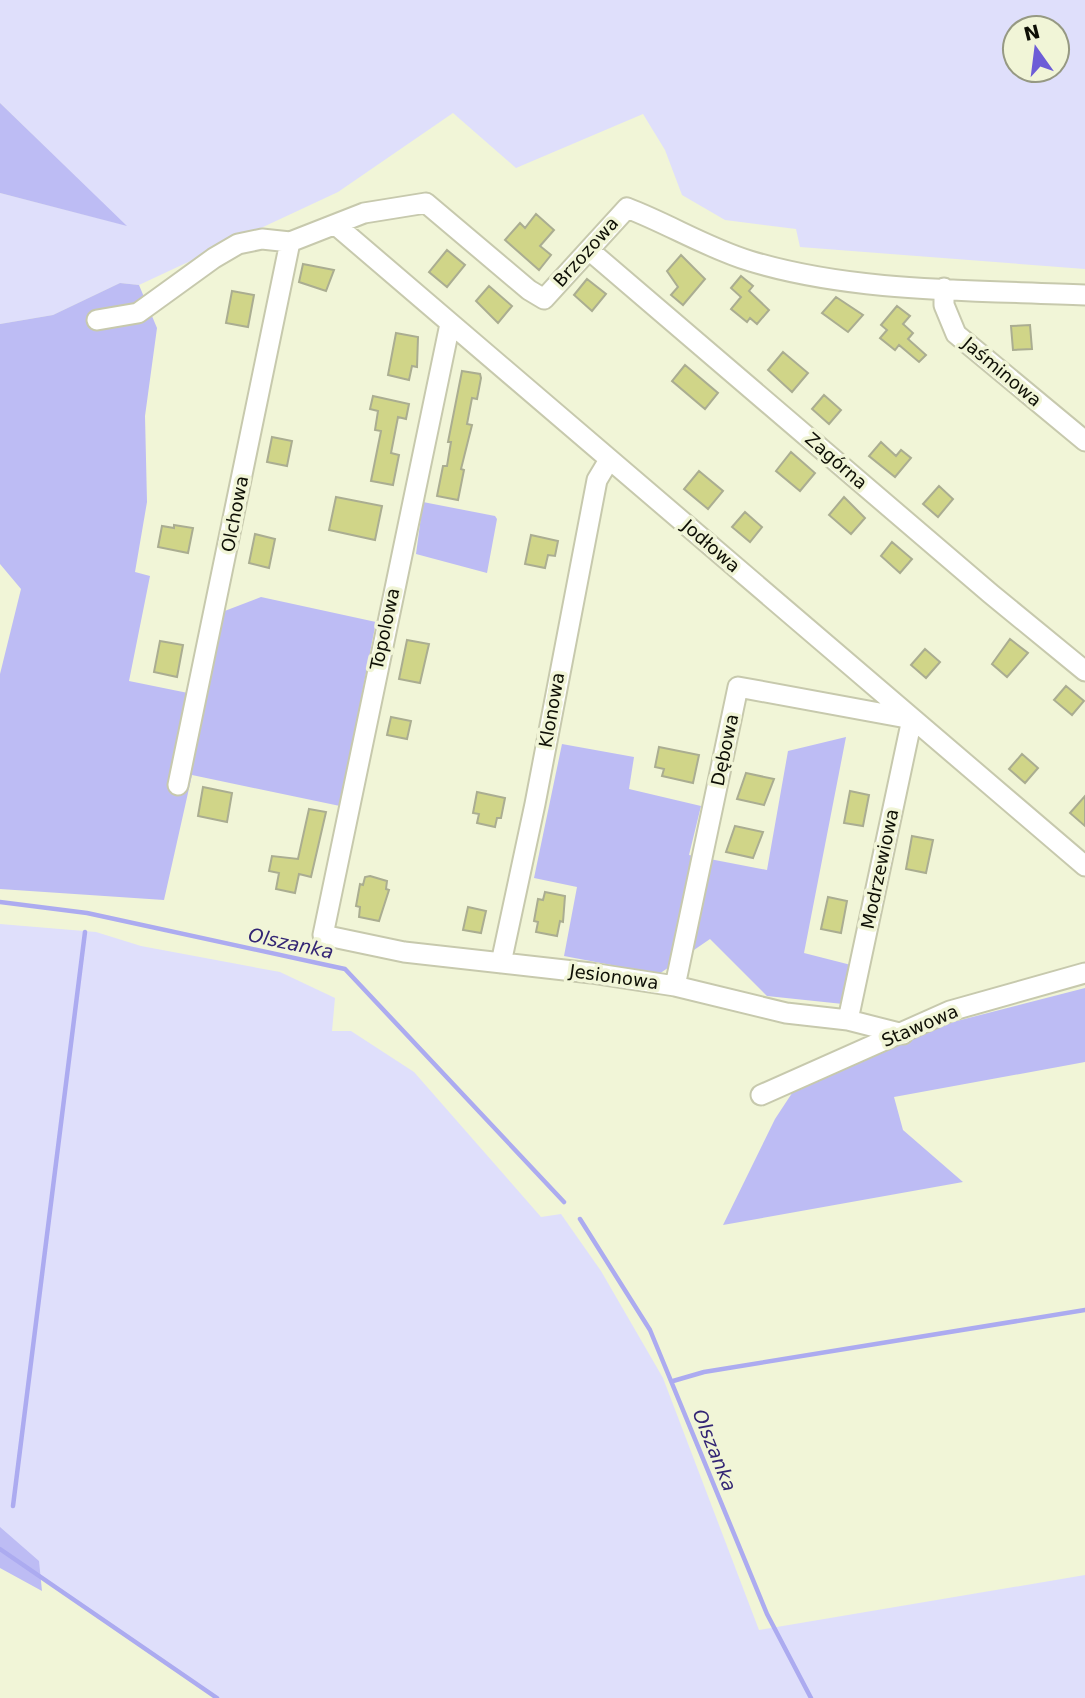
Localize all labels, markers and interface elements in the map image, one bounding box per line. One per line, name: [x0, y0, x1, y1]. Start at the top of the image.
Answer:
north arrow: [1001, 14, 1071, 84]
text: N: [1022, 20, 1042, 45]
street label: Brzozowa: [549, 213, 622, 291]
street label: Jaśminowa: [958, 332, 1046, 411]
street label: Zagórna: [801, 428, 872, 493]
street label: Olchowa: [217, 474, 252, 554]
street label: Jodłowa: [677, 514, 744, 576]
street label: Topolowa: [365, 586, 403, 673]
street label: Klonowa: [535, 671, 568, 749]
street label: Dębowa: [707, 712, 742, 788]
street label: Modrzewiowa: [857, 807, 903, 931]
water label: Olszanka: [246, 923, 336, 963]
street label: Jesionowa: [567, 960, 660, 993]
street label: Stawowa: [878, 1000, 961, 1051]
water label: Olszanka: [689, 1406, 741, 1494]

